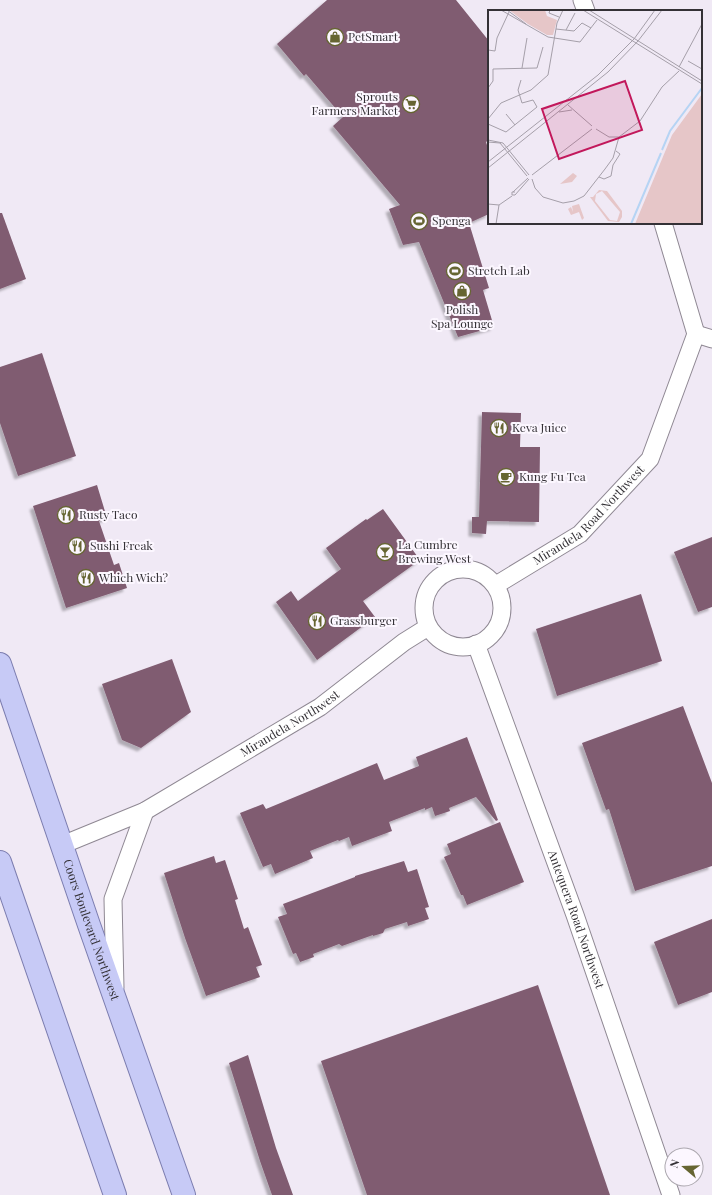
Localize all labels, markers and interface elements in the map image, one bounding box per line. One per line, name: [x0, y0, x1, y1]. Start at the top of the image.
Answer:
inset map: [488, 10, 702, 224]
shop icon: PetSmart: [325, 27, 345, 47]
place label: PetSmart: [348, 28, 399, 44]
place label: Sprouts Farmers Market: [312, 88, 399, 118]
supermarket icon: Sprouts Farmers Market: [401, 94, 421, 114]
sports icon: Spenga: [409, 211, 429, 231]
place label: Spenga: [432, 212, 471, 228]
sports icon: Stretch Lab: [445, 261, 465, 281]
place label: Stretch Lab: [468, 262, 530, 278]
shop icon: Polish Spa Lounge: [452, 281, 472, 301]
place label: Polish Spa Lounge: [431, 301, 493, 331]
restaurant icon: Keva Juice: [489, 418, 509, 438]
place label: Keva Juice: [512, 419, 567, 435]
street label: Mirandela Road Northwest: [530, 461, 648, 568]
cafe icon: Kung Fu Tea: [496, 467, 516, 487]
place label: Kung Fu Tea: [519, 468, 586, 484]
restaurant icon: Rusty Taco: [56, 505, 76, 525]
place label: Rusty Taco: [79, 506, 138, 522]
restaurant icon: Sushi Freak: [67, 536, 87, 556]
place label: La Cumbre Brewing West: [398, 536, 472, 566]
place label: Sushi Freak: [90, 537, 153, 553]
bar icon: La Cumbre Brewing West: [375, 542, 395, 562]
restaurant icon: Which Wich?: [76, 568, 96, 588]
place label: Which Wich?: [98, 569, 169, 585]
restaurant icon: Grassburger: [307, 611, 327, 631]
place label: Grassburger: [330, 612, 398, 628]
street label: Mirandela Northwest: [237, 685, 343, 760]
street label: Antequera Road Northwest: [545, 847, 609, 991]
street label: Coors Boulevard Northwest: [60, 857, 124, 1003]
north arrow: [664, 1147, 704, 1187]
text: N: [666, 1157, 682, 1170]

